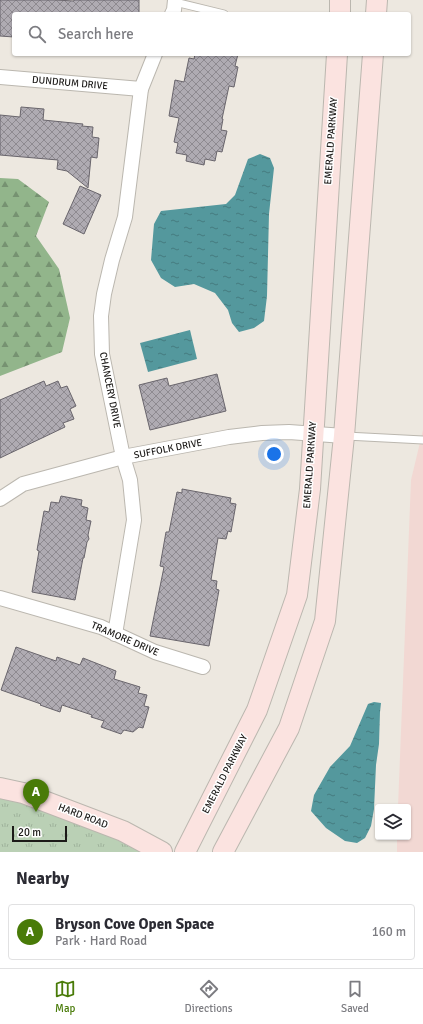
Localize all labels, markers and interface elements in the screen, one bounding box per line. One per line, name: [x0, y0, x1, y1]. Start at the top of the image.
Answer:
search box: [12, 12, 411, 56]
icon: search: [26, 23, 48, 45]
text: Search here: [58, 25, 134, 43]
street label: DUNDRUM DRIVE: [32, 74, 109, 92]
street label: EMERALD PARKWAY: [322, 97, 340, 185]
street label: CHANCERY DRIVE: [97, 351, 123, 429]
street label: EMERALD PARKWAY: [301, 421, 319, 509]
street label: SUFFOLK DRIVE: [133, 436, 204, 462]
your location: [264, 444, 284, 464]
street label: TRAMORE DRIVE: [89, 619, 161, 659]
street label: EMERALD PARKWAY: [200, 732, 250, 816]
pin: A: [23, 779, 49, 812]
street label: HARD ROAD: [56, 801, 110, 831]
map controls: [375, 804, 411, 840]
button: layers: [375, 804, 411, 840]
scale bar: [12, 824, 67, 843]
text: 20 m: [18, 826, 41, 839]
text: Nearby: [16, 868, 69, 889]
text: Bryson Cove Open Space: [55, 915, 214, 933]
text: A: [26, 924, 34, 940]
text: 160 m: [372, 924, 406, 940]
text: Park · Hard Road: [55, 933, 147, 949]
tab: Map: [54, 978, 76, 1015]
tab: Directions: [185, 978, 233, 1015]
tab: Saved: [341, 978, 369, 1015]

